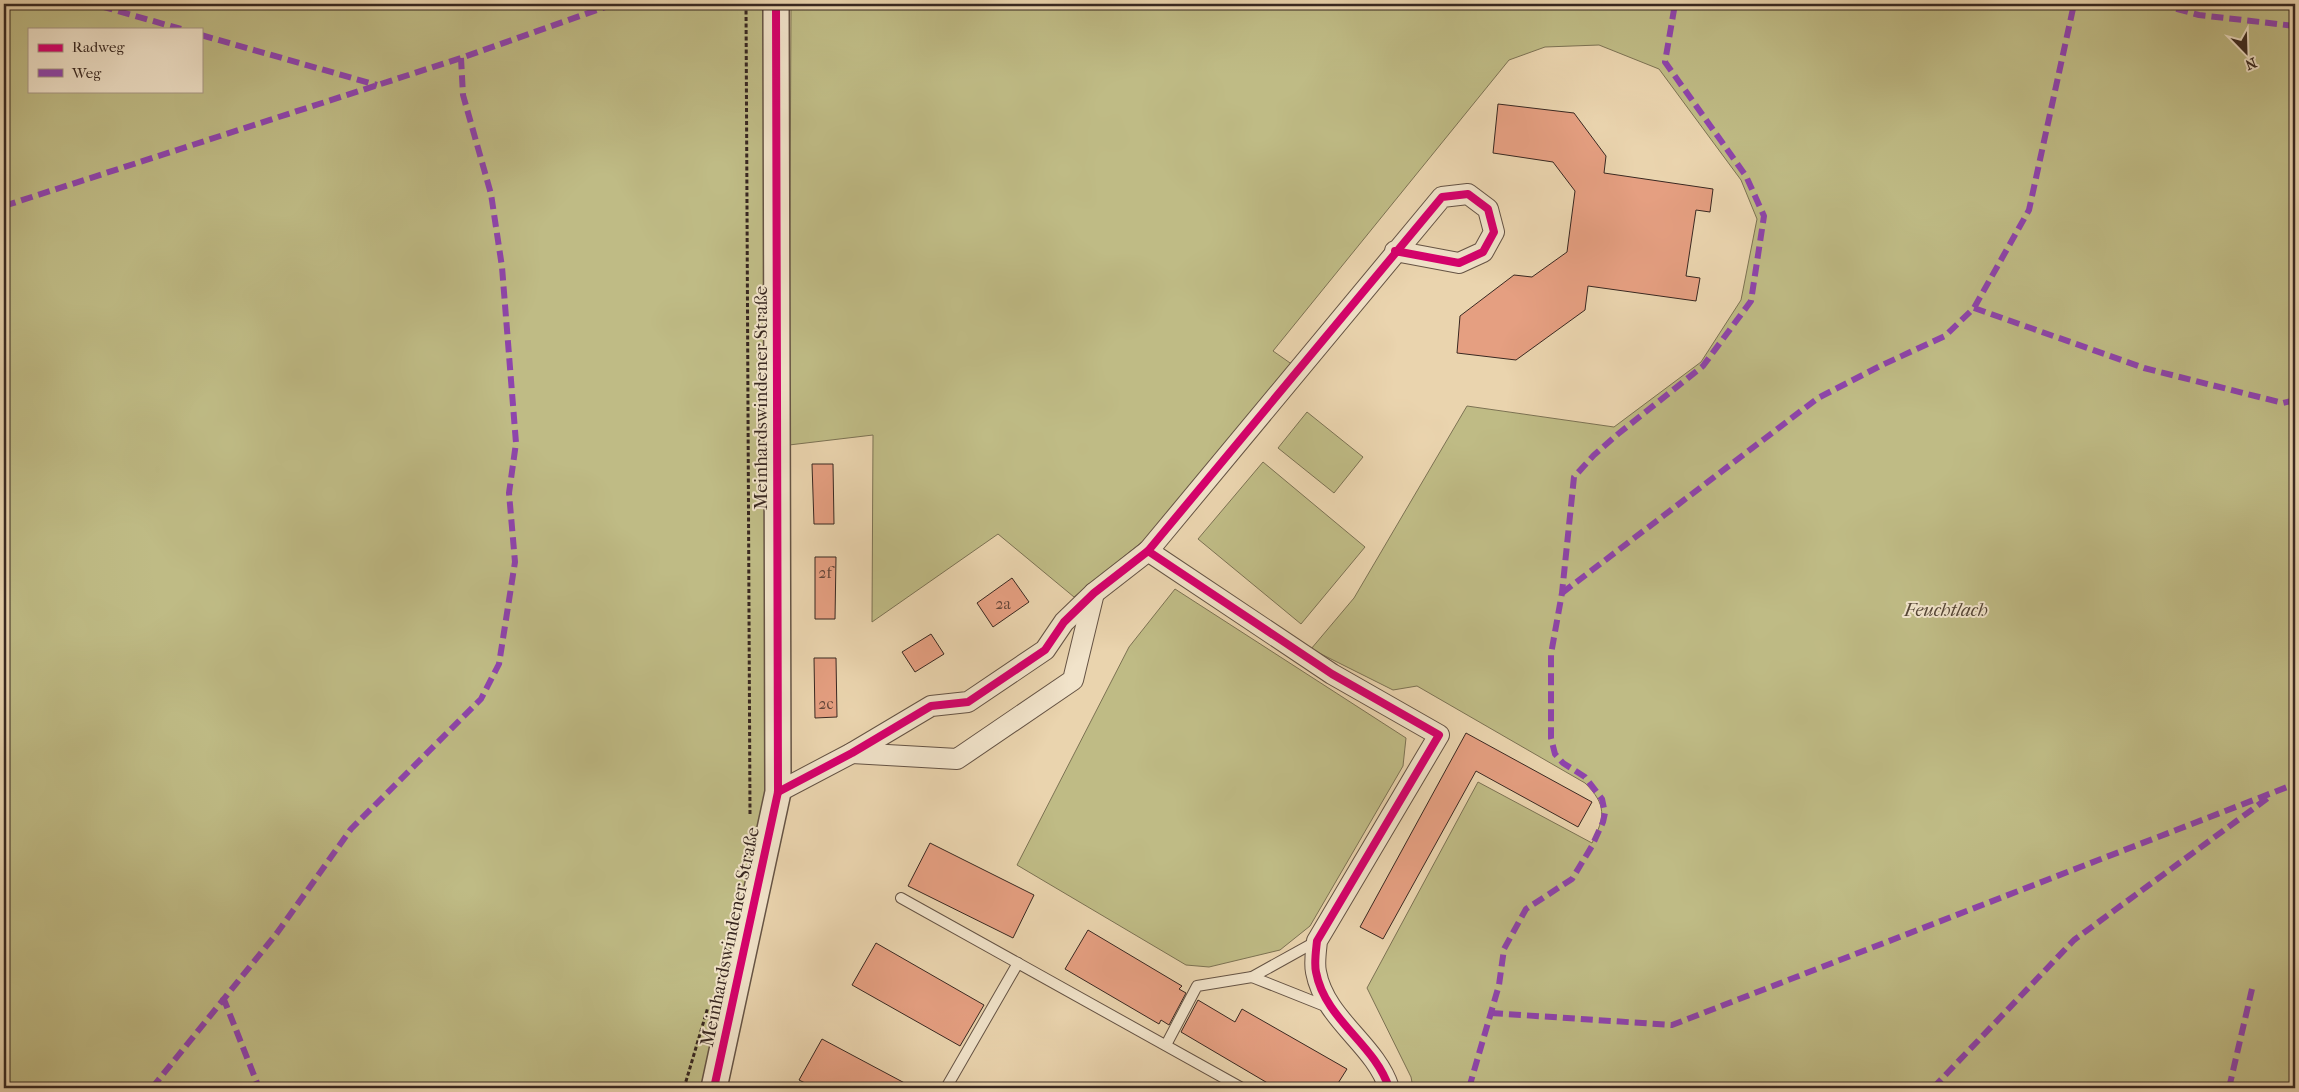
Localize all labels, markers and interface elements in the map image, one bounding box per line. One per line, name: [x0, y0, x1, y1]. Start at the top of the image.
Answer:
legend: [28, 28, 202, 92]
north arrow: [2222, 28, 2272, 78]
text: Radweg: [72, 38, 125, 56]
text: N: [2242, 54, 2259, 74]
text: Weg: [71, 64, 102, 82]
street label: Meinhardswindener Straße: [750, 286, 772, 510]
house number: 2f: [818, 563, 835, 582]
house number: 2a: [995, 594, 1011, 613]
park label: Feuchtlach: [1903, 599, 1988, 621]
house number: 2c: [818, 694, 834, 713]
street label: Meinhardswindener Straße: [696, 825, 764, 1049]

